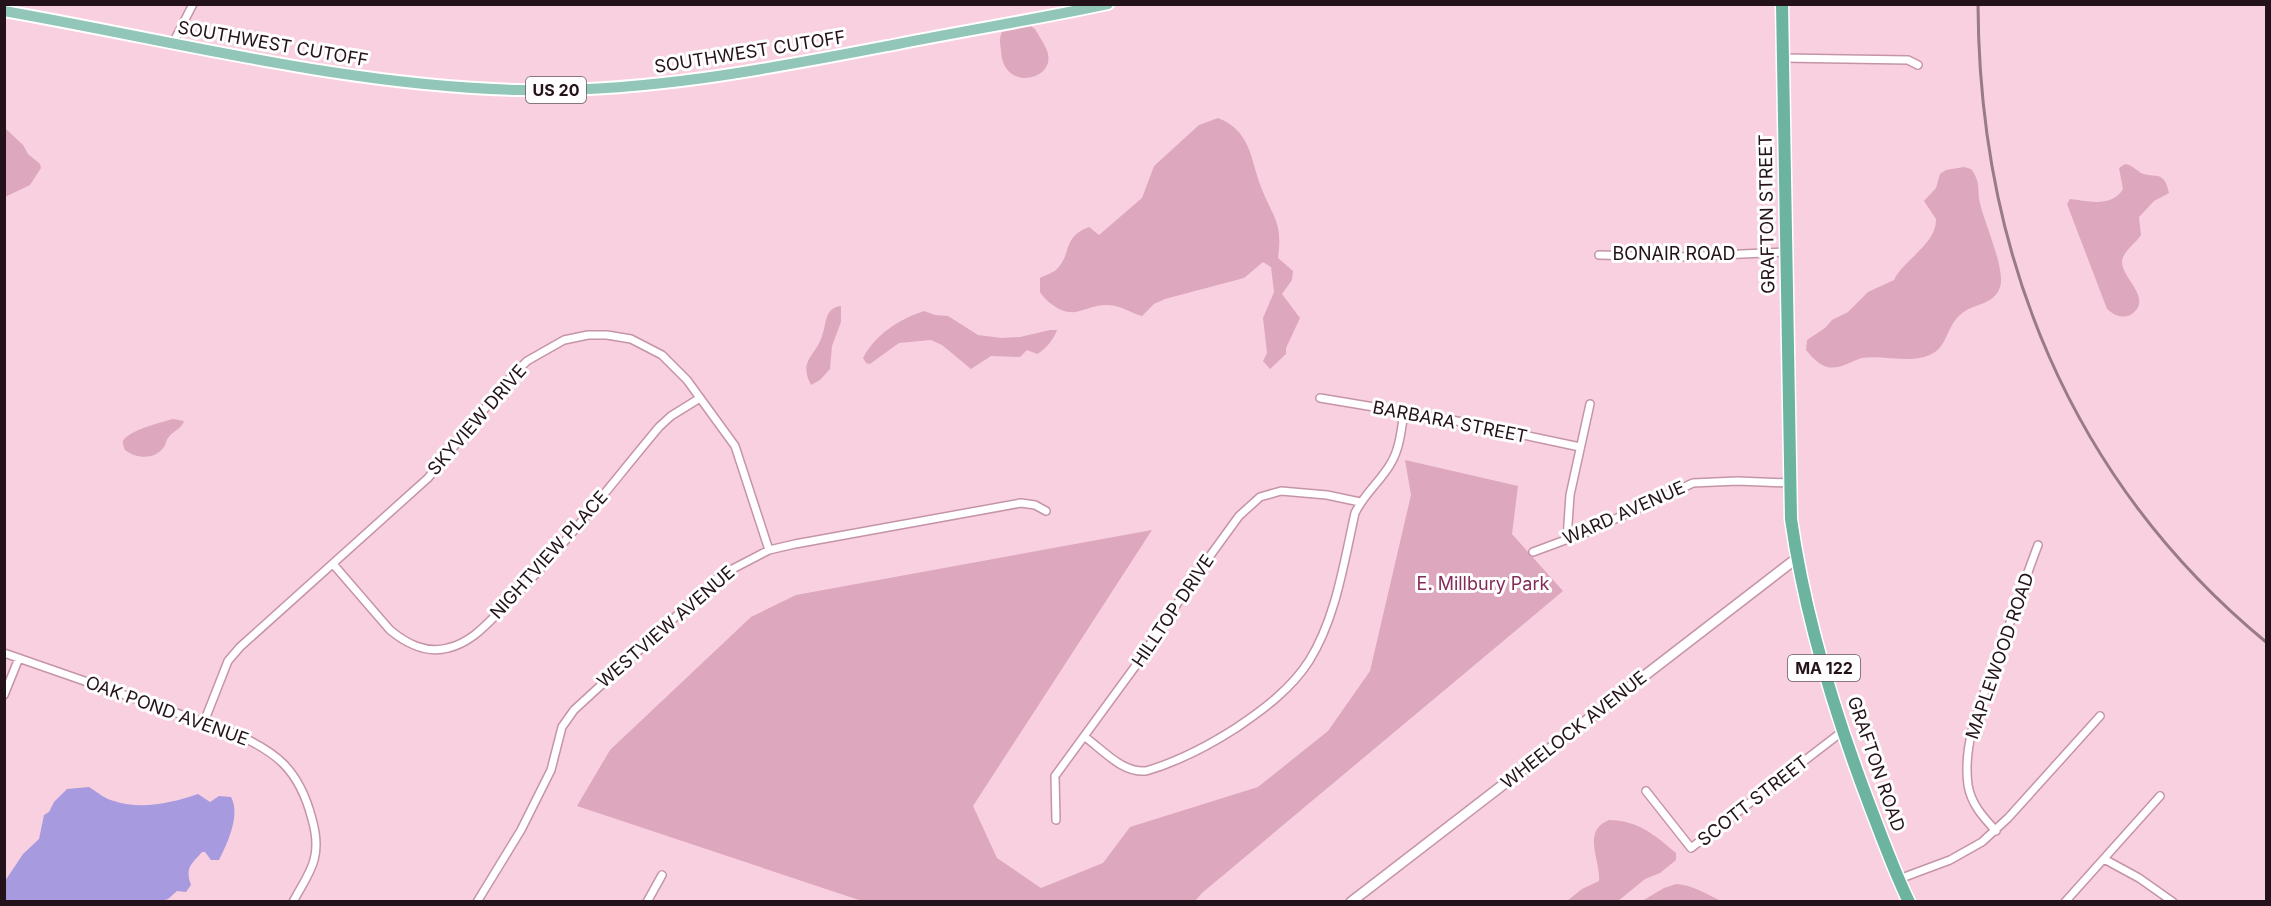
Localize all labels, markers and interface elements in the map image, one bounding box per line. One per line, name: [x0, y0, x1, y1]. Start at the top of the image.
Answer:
street label: SOUTHWEST CUTOFF: [176, 16, 370, 71]
street label: SOUTHWEST CUTOFF: [653, 26, 847, 77]
road number: US 20: [526, 77, 586, 103]
street label: GRAFTON STREET: [1755, 134, 1778, 294]
street label: BONAIR ROAD: [1612, 243, 1736, 264]
street label: SKYVIEW DRIVE: [423, 360, 530, 479]
street label: BARBARA STREET: [1371, 396, 1529, 447]
street label: WARD AVENUE: [1560, 476, 1688, 549]
street label: NIGHTVIEW PLACE: [486, 486, 612, 623]
street label: HILLTOP DRIVE: [1127, 551, 1218, 671]
street label: WESTVIEW AVENUE: [593, 561, 739, 692]
street label: MAPLEWOOD ROAD: [1961, 570, 2038, 742]
park label: E. Millbury Park: [1417, 573, 1550, 594]
road number: MA 122: [1788, 655, 1860, 681]
street label: WHEELOCK AVENUE: [1497, 666, 1651, 793]
street label: OAK POND AVENUE: [83, 671, 251, 750]
street label: GRAFTON ROAD: [1843, 693, 1909, 834]
street label: SCOTT STREET: [1693, 751, 1812, 850]

